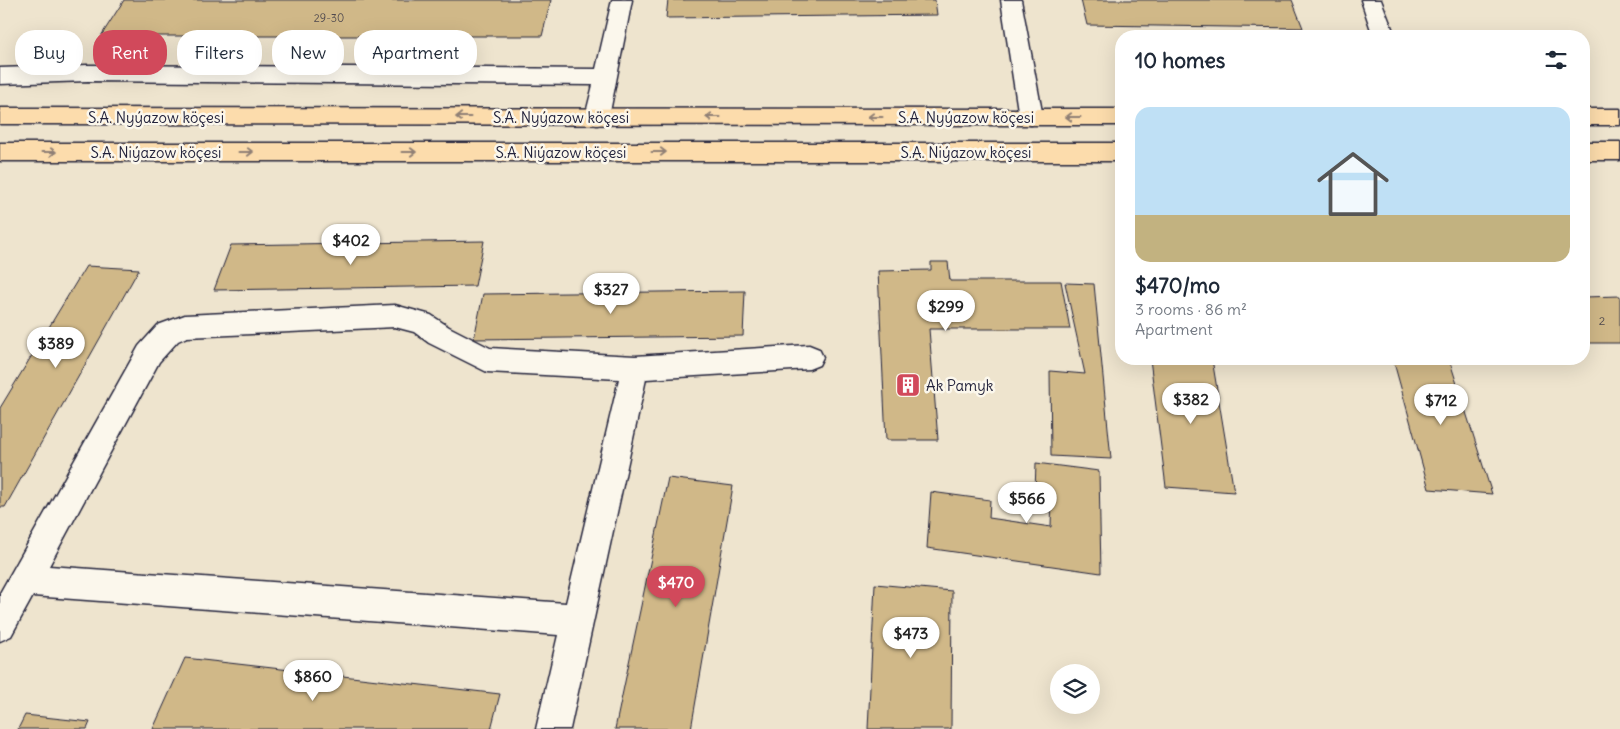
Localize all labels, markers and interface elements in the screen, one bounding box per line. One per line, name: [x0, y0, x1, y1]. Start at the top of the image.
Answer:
house number: 29-30: [314, 11, 344, 25]
chip: Buy: [15, 30, 83, 75]
chip: Rent: [93, 30, 167, 75]
chip: Filters: [177, 30, 262, 75]
chip: New: [272, 30, 344, 75]
chip: Apartment: [354, 30, 477, 75]
icon: filters: [1542, 46, 1570, 74]
text: 10 homes: [1135, 47, 1225, 74]
street label: S.A. Nyýazow köçesi: [88, 108, 224, 127]
street label: S.A. Nyýazow köçesi: [493, 108, 629, 127]
street label: S.A. Nyýazow köçesi: [898, 108, 1034, 127]
one-way arrow: [455, 112, 471, 122]
one-way arrow: [705, 112, 721, 122]
one-way arrow: [867, 112, 884, 122]
one-way arrow: [1065, 112, 1081, 122]
icon: home: [1308, 139, 1398, 229]
street label: S.A. Niýazow köçesi: [91, 143, 221, 162]
street label: S.A. Niýazow köçesi: [496, 143, 626, 162]
street label: S.A. Niýazow köçesi: [901, 143, 1031, 162]
one-way arrow: [40, 147, 56, 157]
one-way arrow: [238, 147, 254, 157]
one-way arrow: [400, 147, 416, 157]
one-way arrow: [650, 147, 666, 157]
pin: $402: [321, 224, 381, 266]
text: $402: [332, 230, 370, 250]
pin: $327: [581, 272, 641, 315]
text: $470/mo: [1135, 272, 1220, 299]
text: $327: [594, 279, 628, 299]
pin: $299: [916, 290, 976, 332]
text: $299: [928, 296, 964, 316]
text: 3 rooms · 86 m²: [1135, 299, 1247, 319]
house number: 2: [1599, 313, 1606, 328]
text: Apartment: [1135, 319, 1213, 339]
pin: $389: [26, 326, 86, 369]
text: $389: [38, 333, 74, 353]
building icon: Ak Pamyk: [895, 372, 921, 398]
place label: Ak Pamyk: [926, 376, 994, 395]
pin: $382: [1161, 382, 1221, 425]
pin: $712: [1411, 384, 1471, 426]
text: $382: [1173, 389, 1209, 409]
text: $712: [1425, 390, 1457, 410]
pin: $566: [997, 482, 1057, 524]
text: $566: [1009, 488, 1045, 508]
pin: $470: [646, 566, 706, 608]
text: $470: [658, 572, 694, 592]
pin: $473: [881, 616, 941, 659]
text: $473: [894, 623, 928, 643]
pin: $860: [283, 660, 343, 702]
map controls: [1050, 664, 1100, 714]
button: layers: [1050, 664, 1100, 714]
text: $860: [294, 666, 332, 686]

